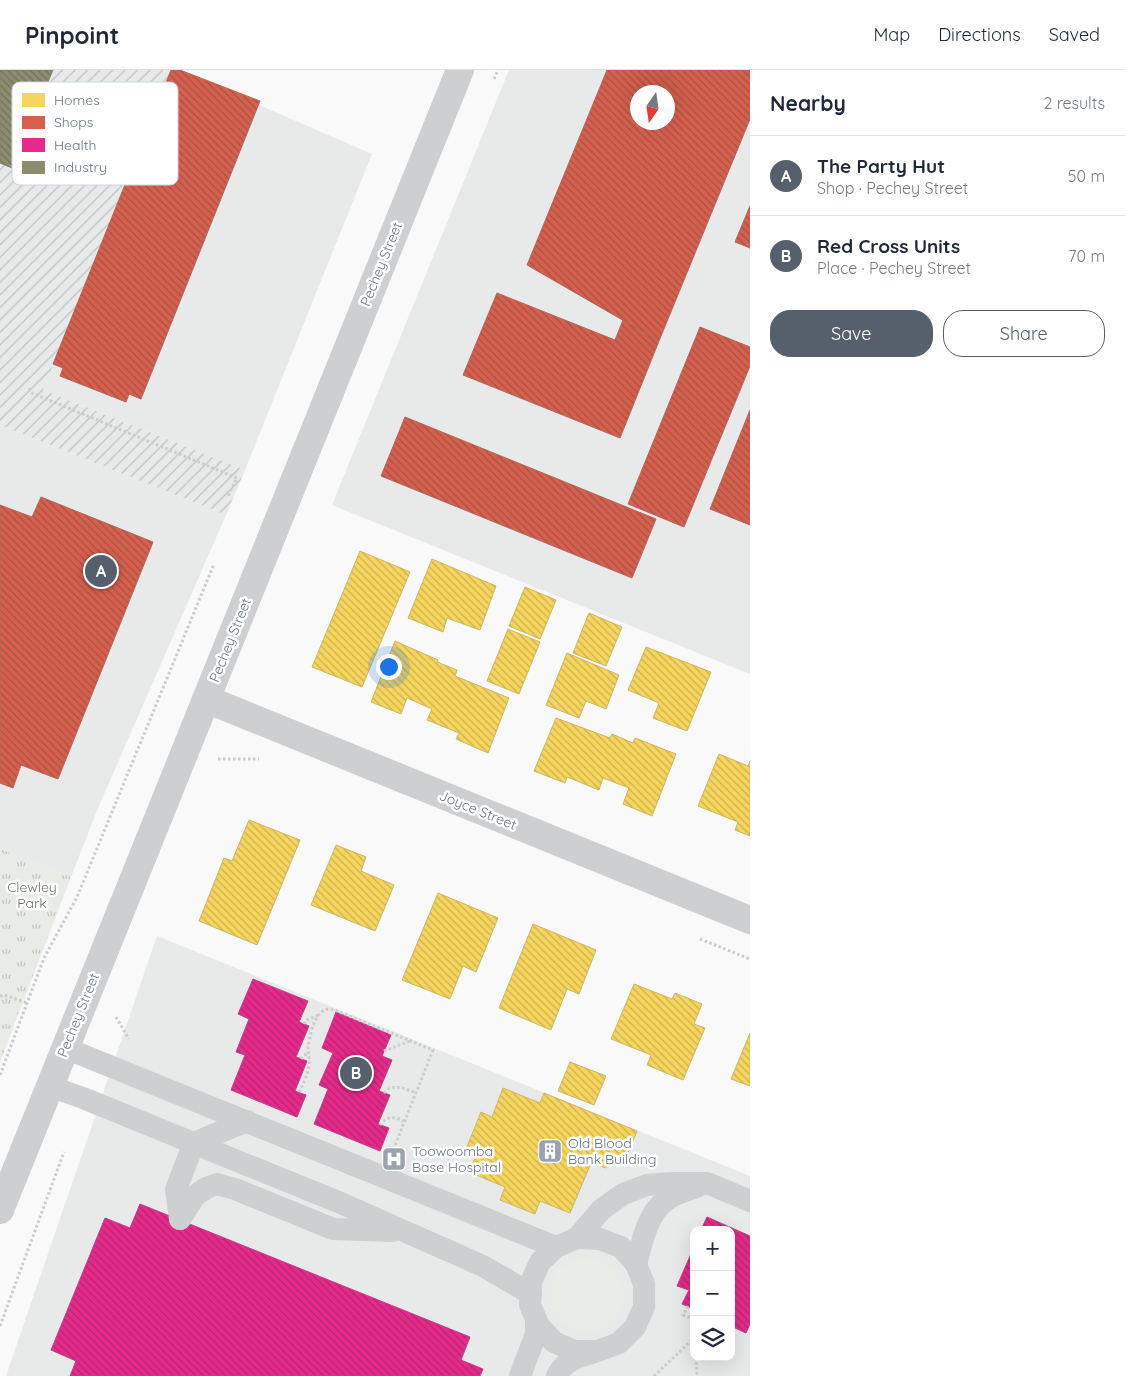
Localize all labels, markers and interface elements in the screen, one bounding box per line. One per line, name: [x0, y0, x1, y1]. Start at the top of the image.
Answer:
text: Pinpoint: [25, 20, 119, 50]
text: Map: [873, 23, 910, 46]
text: Directions: [938, 23, 1021, 46]
text: Saved: [1049, 23, 1100, 46]
legend: [12, 82, 178, 185]
north arrow: [630, 85, 675, 130]
text: Nearby: [770, 90, 846, 116]
text: Homes: [54, 91, 100, 109]
text: 2 results: [1043, 93, 1105, 113]
text: Shops: [54, 113, 93, 131]
text: Health: [54, 136, 96, 154]
text: The Party Hut: [817, 154, 945, 178]
text: Industry: [54, 158, 107, 176]
text: A: [781, 166, 791, 186]
text: 50 m: [1068, 166, 1105, 186]
text: Shop · Pechey Street: [817, 178, 968, 198]
street label: Pechey Street: [356, 219, 406, 309]
text: Red Cross Units: [817, 234, 960, 258]
text: B: [781, 246, 791, 266]
text: 70 m: [1068, 246, 1105, 266]
text: Place · Pechey Street: [817, 258, 971, 278]
button: Save: [770, 310, 933, 357]
button: Share: [943, 310, 1105, 357]
pin: A: [85, 552, 117, 590]
street label: Pechey Street: [205, 595, 255, 685]
your location: [376, 654, 402, 680]
street label: Joyce Street: [437, 786, 519, 834]
park label: Clewley Park: [7, 878, 57, 912]
street label: Pechey Street: [53, 970, 103, 1060]
pin: B: [340, 1054, 372, 1092]
place label: Old Blood Bank Building: [568, 1134, 656, 1168]
building icon: Old Blood Bank Building: [537, 1138, 563, 1164]
place label: Toowoomba Base Hospital: [412, 1142, 501, 1176]
hospital icon: Toowoomba Base Hospital: [381, 1146, 407, 1172]
map controls: [690, 1226, 735, 1361]
button: +: [690, 1226, 735, 1271]
button: −: [690, 1271, 735, 1316]
button: layers: [690, 1316, 735, 1361]

